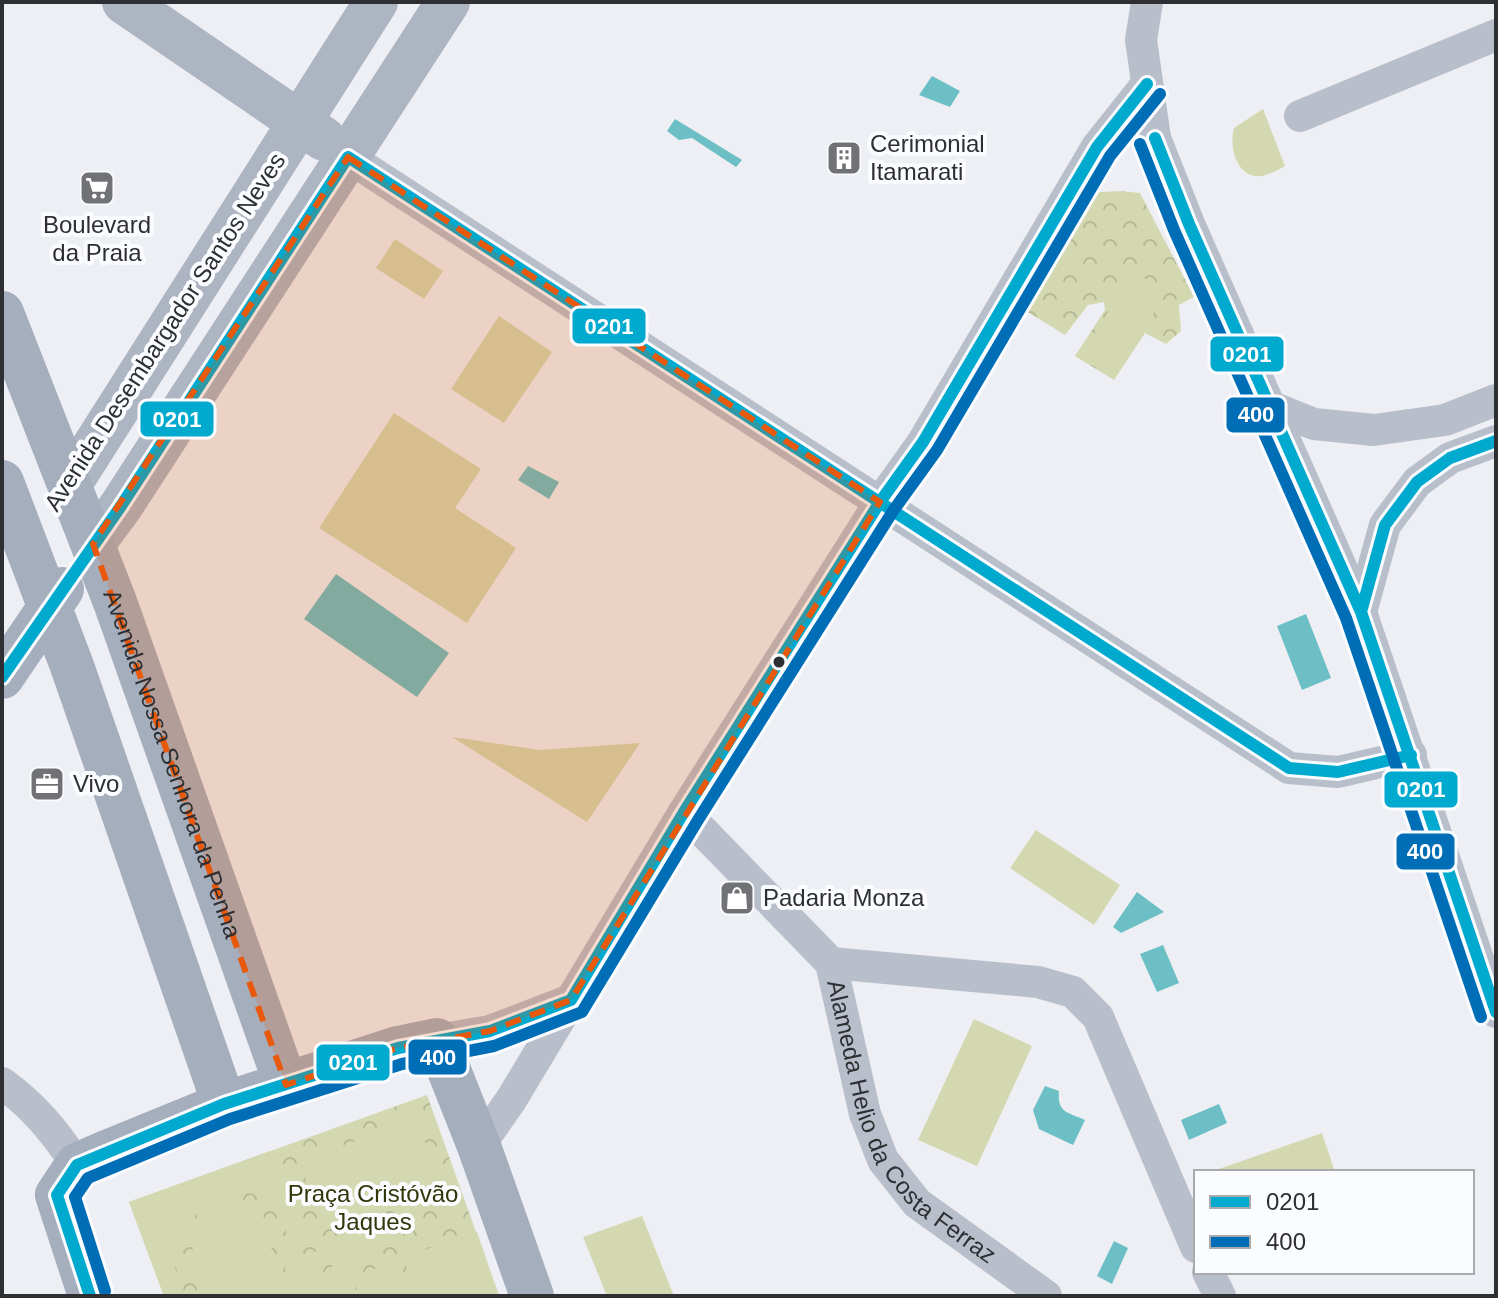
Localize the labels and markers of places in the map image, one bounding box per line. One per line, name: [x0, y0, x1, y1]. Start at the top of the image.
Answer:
place label: Cerimonial Itamarati: [870, 130, 985, 185]
building icon: Cerimonial Itamarati: [825, 139, 863, 177]
supermarket icon: Boulevard da Praia: [78, 169, 116, 207]
place label: Boulevard da Praia: [43, 211, 151, 266]
unlabelled marker: [771, 654, 787, 670]
office icon: Vivo: [28, 765, 66, 803]
place label: Vivo: [73, 770, 119, 797]
shop icon: Padaria Monza: [718, 879, 756, 917]
place label: Padaria Monza: [763, 884, 925, 911]

